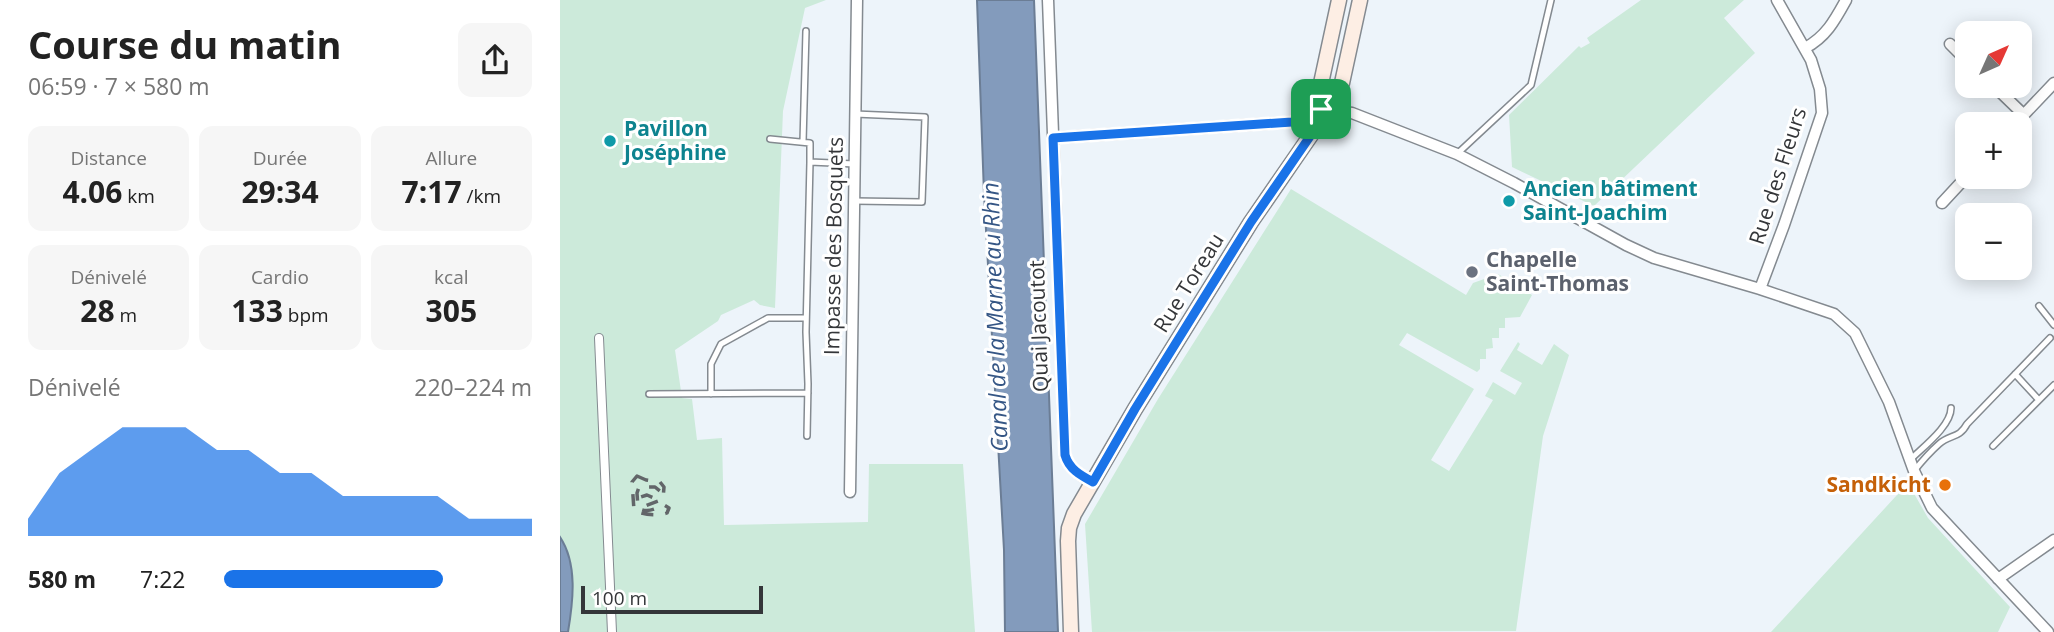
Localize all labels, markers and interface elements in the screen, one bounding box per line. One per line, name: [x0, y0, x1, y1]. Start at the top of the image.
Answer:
text: Course du matin: [28, 18, 341, 70]
north arrow: [1955, 21, 2032, 98]
map controls: [1955, 21, 2032, 280]
button: share: [458, 23, 532, 97]
text: 06:59 · 7 × 580 m: [28, 70, 210, 102]
pin: [1291, 79, 1351, 139]
icon: arrive: [1302, 90, 1340, 128]
street label: Rue des Fleurs: [1742, 104, 1812, 248]
button: +: [1955, 112, 2032, 189]
place label: Pavillon Joséphine: [622, 114, 727, 166]
marker: Pavillon Joséphine: [602, 133, 618, 149]
street label: Impasse des Bosquets: [817, 137, 849, 355]
text: Distance: [70, 145, 147, 171]
text: Durée: [253, 145, 307, 171]
text: Allure: [425, 145, 477, 171]
text: 4.06: [62, 171, 122, 212]
text: 29:34: [241, 171, 319, 212]
text: 7:17: [402, 171, 462, 212]
place label: Ancien bâtiment Saint-Joachim: [1523, 174, 1698, 226]
water label: Canal de la Marne au Rhin: [973, 182, 1015, 452]
text: km: [122, 183, 155, 209]
text: /km: [462, 183, 501, 209]
marker: Ancien bâtiment Saint-Joachim: [1501, 193, 1517, 209]
button: −: [1955, 203, 2032, 280]
street label: Rue Toreau: [1147, 227, 1230, 337]
place label: Chapelle Saint-Thomas: [1486, 245, 1629, 297]
street label: Quai Jacoutot: [1022, 260, 1054, 393]
text: Dénivelé: [70, 264, 147, 290]
text: Cardio: [251, 264, 309, 290]
text: kcal: [434, 264, 469, 290]
marker: Chapelle Saint-Thomas: [1464, 264, 1480, 280]
text: 28: [80, 290, 115, 331]
text: 133: [231, 290, 283, 331]
text: 305: [426, 290, 477, 331]
text: m: [115, 302, 137, 328]
text: bpm: [283, 302, 329, 328]
text: Dénivelé: [28, 371, 121, 403]
text: 220–224 m: [414, 371, 532, 403]
place label: Sandkicht: [1827, 470, 1931, 498]
marker: Sandkicht: [1937, 477, 1953, 493]
text: 580 m: [28, 563, 96, 595]
text: 7:22: [140, 563, 186, 595]
scale bar: [581, 583, 763, 615]
text: 100 m: [592, 585, 647, 611]

